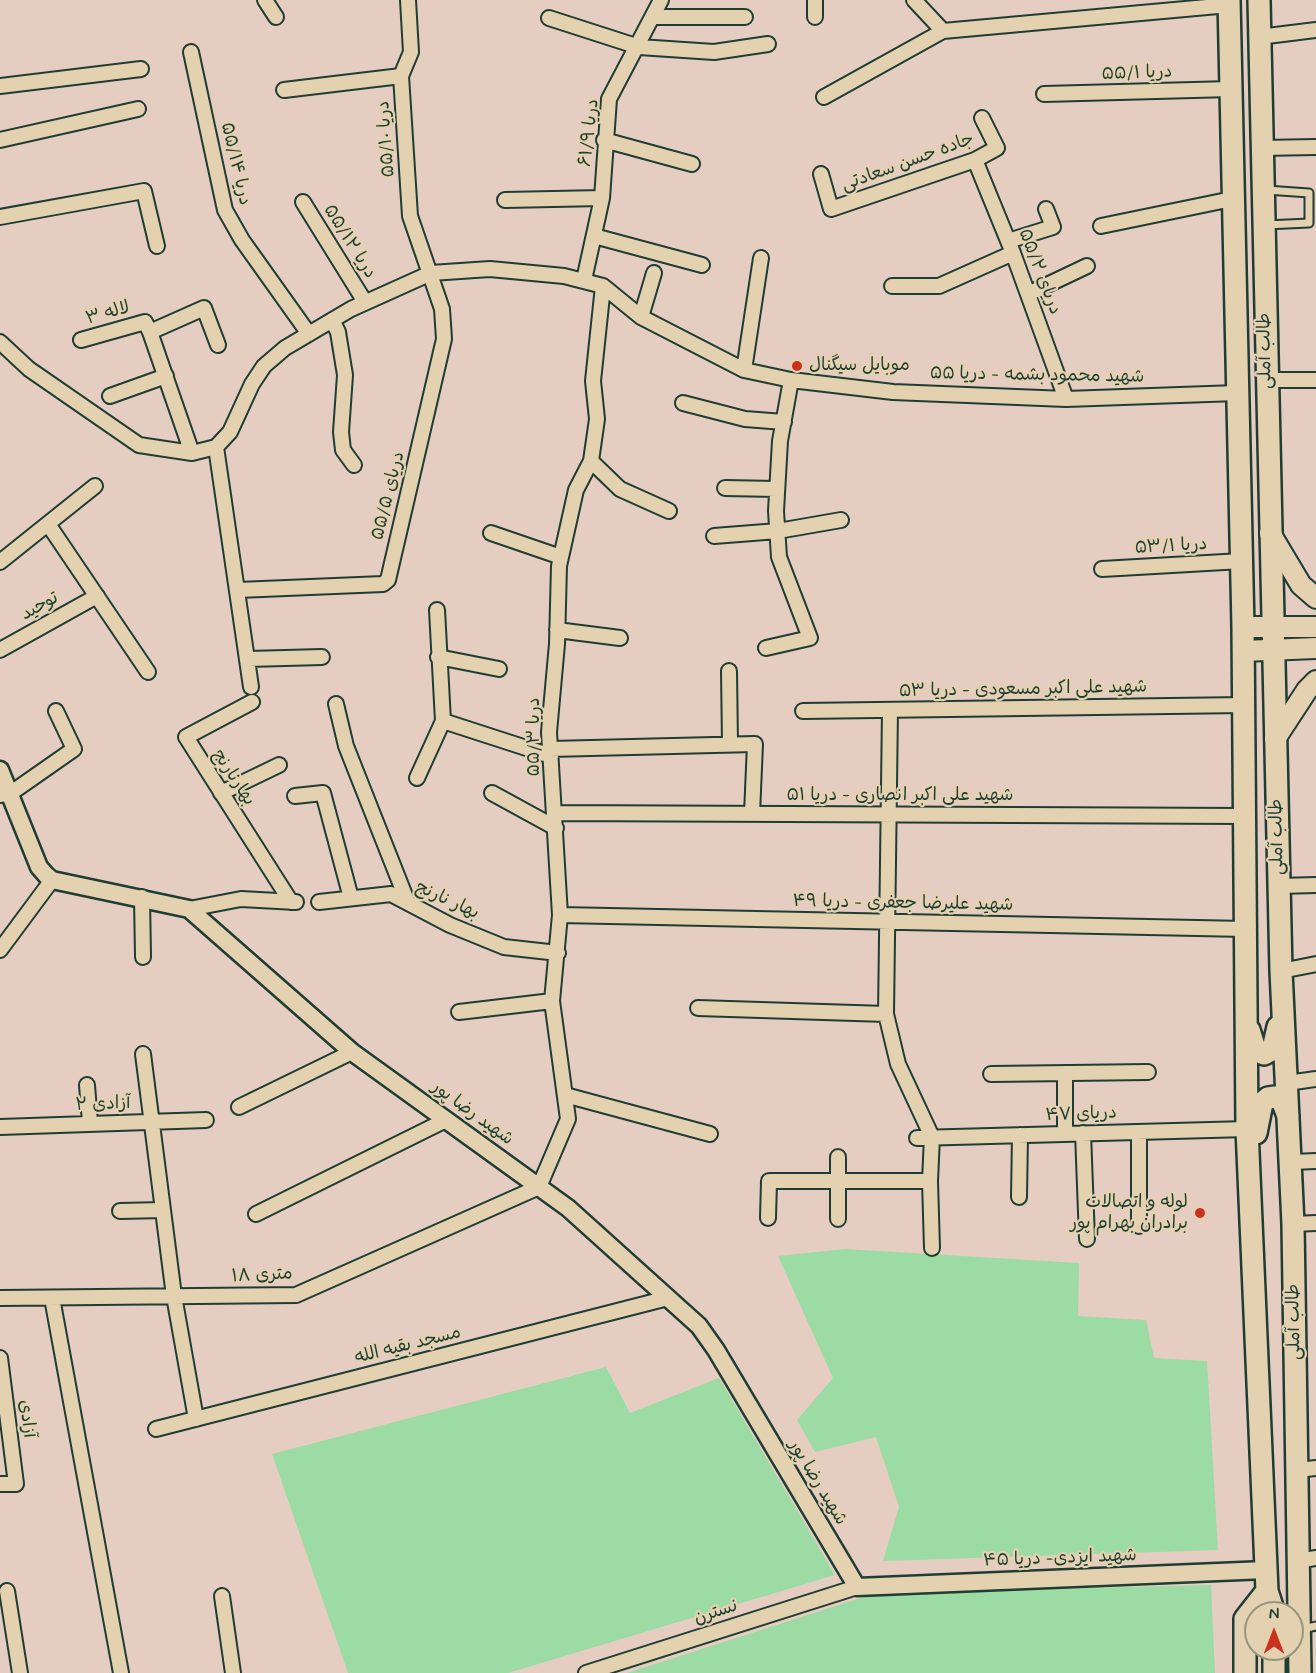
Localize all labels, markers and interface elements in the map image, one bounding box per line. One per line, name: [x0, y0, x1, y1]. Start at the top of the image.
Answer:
street label: دریا ۵۵/۱: [1101, 62, 1173, 86]
street label: دریا ۶۱/۹: [575, 98, 605, 168]
street label: دریا ۵۵/۱۰: [374, 100, 400, 178]
street label: دریا ۵۵/۱۴: [215, 120, 255, 208]
street label: جاده حسن سعادتی: [839, 129, 977, 197]
street label: دریا ۵۵/۱۲: [318, 201, 380, 283]
street label: دریای ۵۵/۲: [1013, 226, 1065, 318]
street label: لاله ۳: [83, 297, 133, 331]
street label: طالب آملی: [1255, 313, 1277, 389]
place label: موبایل سیگنال: [809, 355, 910, 377]
marker: موبایل سیگنال: [790, 359, 804, 373]
street label: شهید محمود بشمه - دریا ۵۵: [930, 363, 1144, 389]
street label: دریای ۵۵/۵: [368, 450, 410, 542]
street label: دریا ۵۳/۱: [1134, 534, 1208, 560]
street label: توحید: [17, 588, 63, 626]
street label: شهید علی اکبر مسعودی - دریا ۵۳: [899, 677, 1147, 703]
street label: دریا ۵۵/۳: [524, 697, 546, 777]
street label: بهارنارنج: [207, 746, 259, 810]
street label: شهید علی اکبر انصاری - دریا ۵۱: [786, 785, 1014, 807]
street label: طالب آملی: [1267, 799, 1289, 875]
street label: بهار نارنج: [412, 877, 482, 925]
street label: شهید علیرضا جعفری - دریا ۴۹: [792, 891, 1014, 917]
street label: شهید رضا پور: [427, 1077, 517, 1151]
street label: آزادی ۲: [75, 1093, 131, 1117]
street label: دریای ۴۷: [1045, 1103, 1117, 1127]
place label: لوله و اتصالات برادران بهرام پور: [1070, 1192, 1188, 1234]
marker: لوله و اتصالات برادران بهرام پور: [1193, 1206, 1207, 1220]
street label: ۱۸ متری: [231, 1264, 293, 1288]
street label: طالب آملی: [1284, 1284, 1306, 1360]
street label: مسجد بقیه الله: [353, 1322, 463, 1370]
street label: آزادی: [13, 1399, 39, 1439]
street label: شهید رضا پور: [783, 1436, 851, 1530]
street label: شهید ایزدی- دریا ۴۵: [983, 1546, 1137, 1572]
street label: نسترن: [691, 1596, 741, 1630]
north arrow: [1244, 1601, 1304, 1661]
text: N: [1269, 1604, 1279, 1625]

